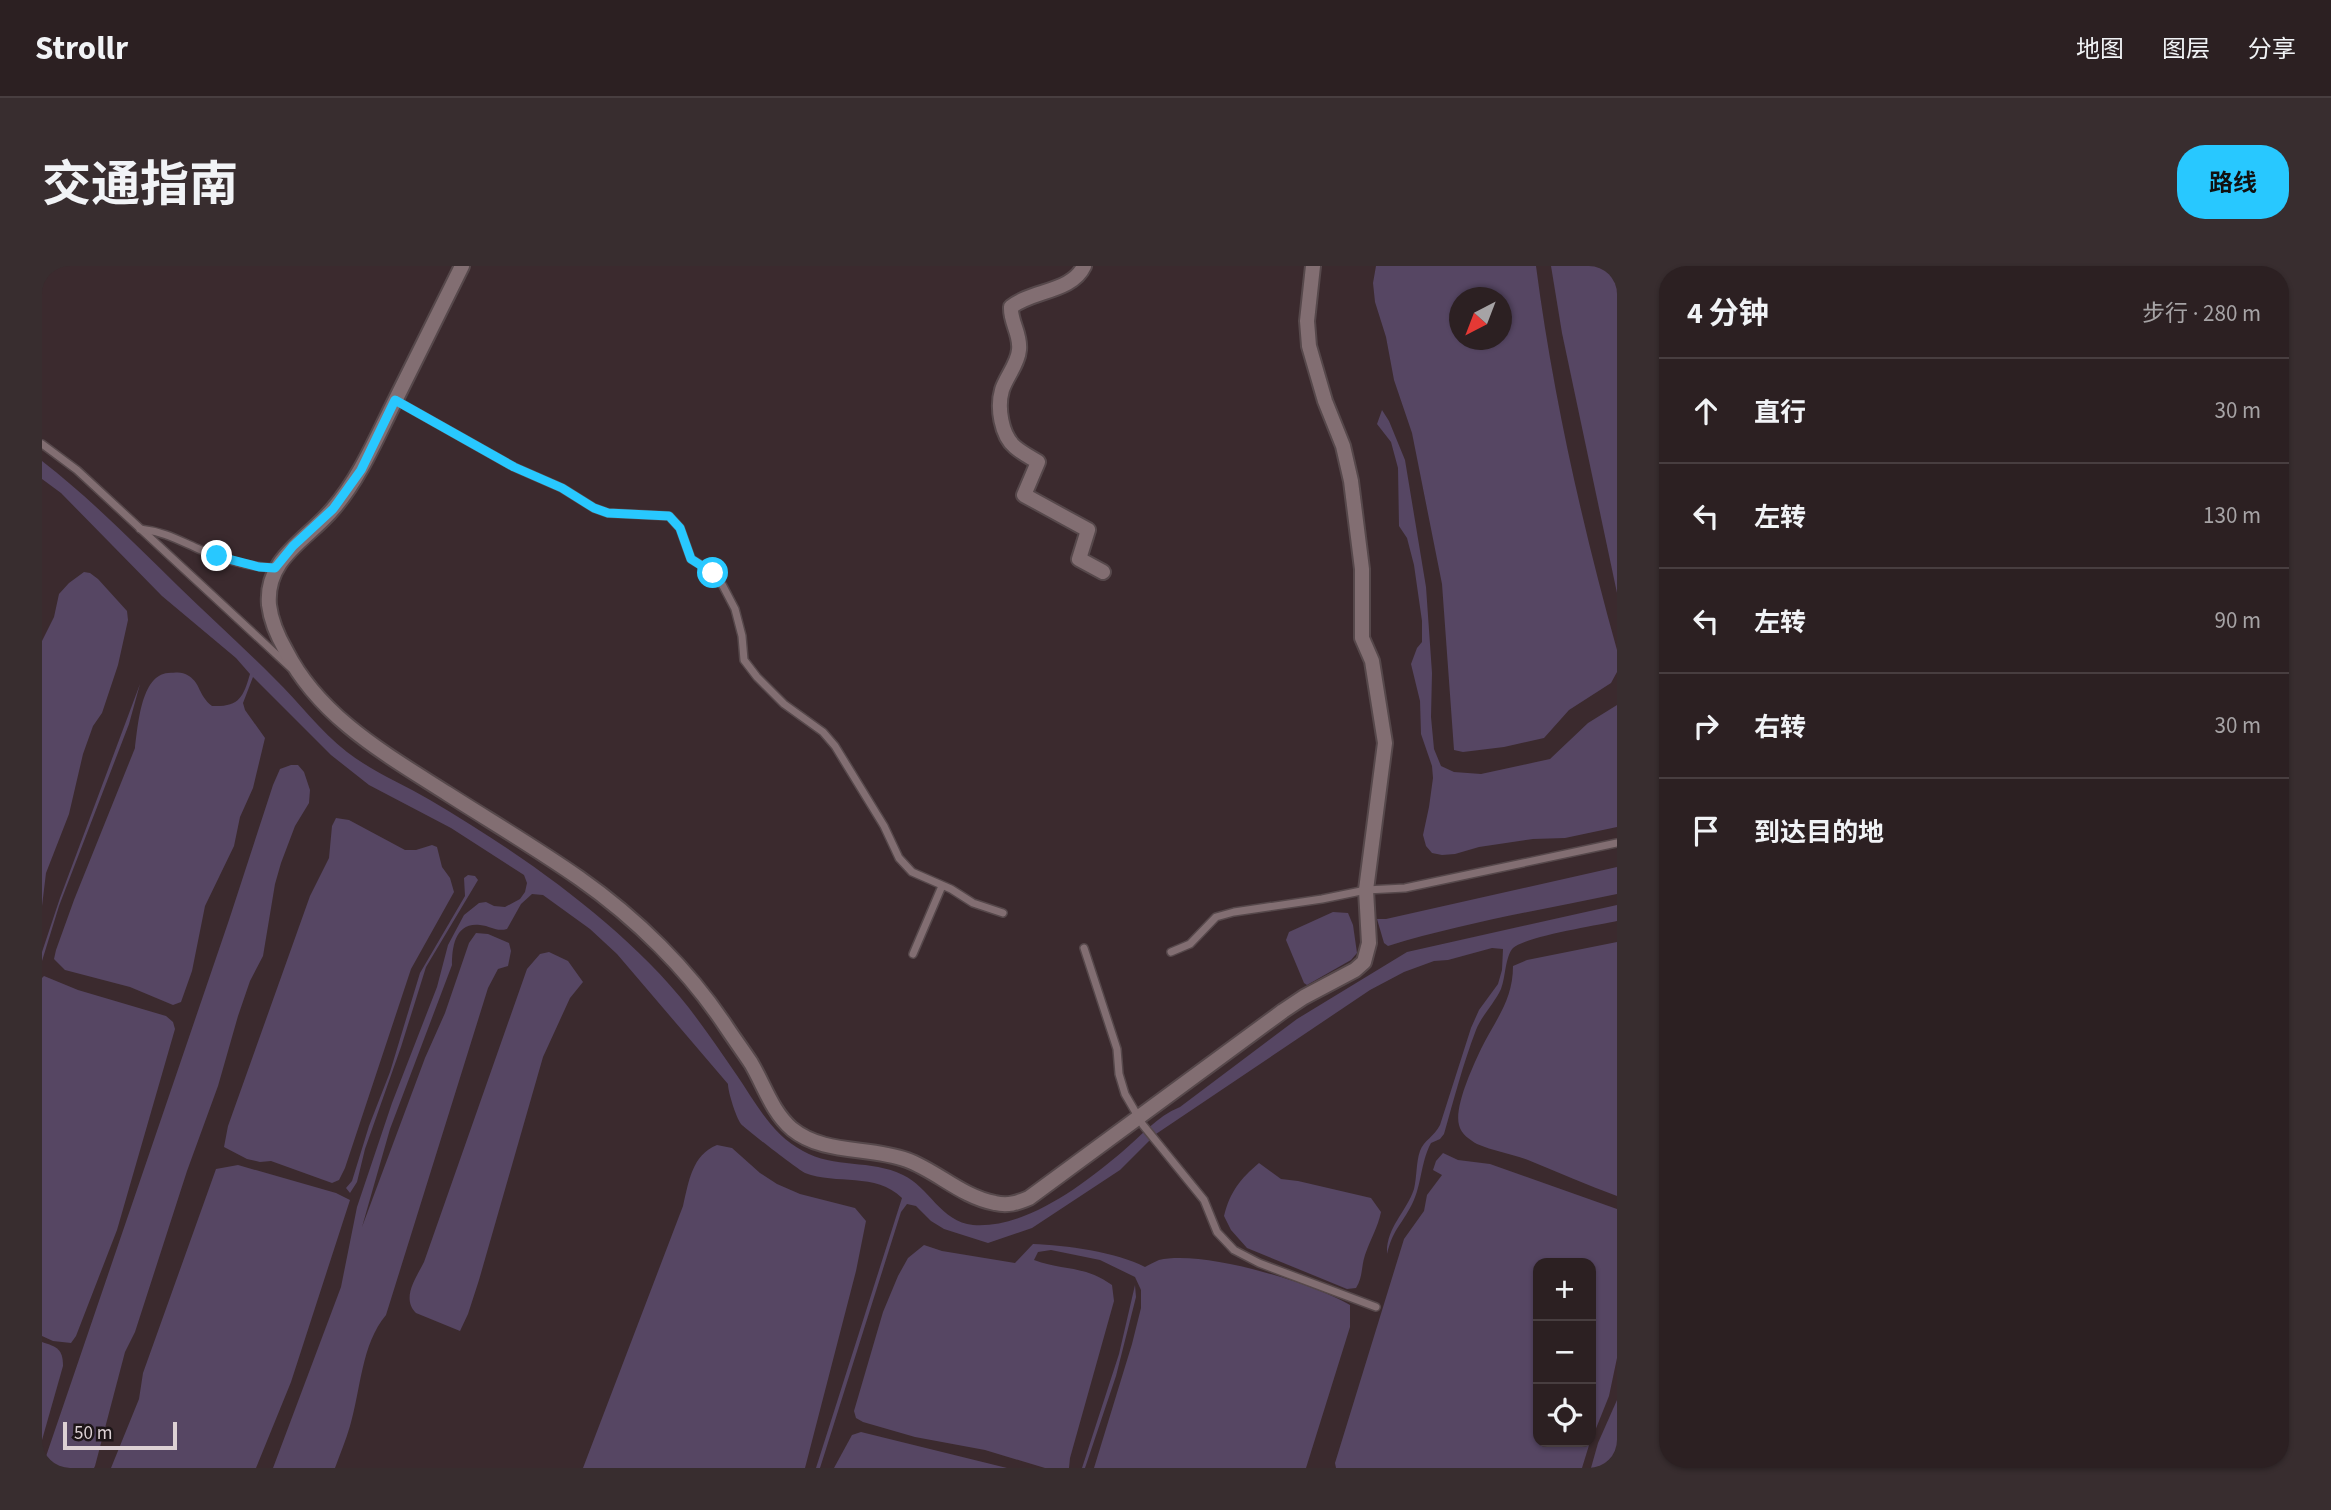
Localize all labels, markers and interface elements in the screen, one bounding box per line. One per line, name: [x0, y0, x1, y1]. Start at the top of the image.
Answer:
text: Strollr: [35, 25, 128, 72]
text: 地图: [2076, 32, 2124, 67]
text: 图层: [2162, 32, 2210, 67]
text: 分享: [2248, 32, 2296, 67]
button: 路线: [2177, 145, 2289, 219]
text: 交通指南: [42, 151, 238, 221]
north arrow: [1449, 287, 1512, 350]
text: 4 分钟: [1687, 292, 1769, 335]
text: 步行 · 280 m: [2142, 297, 2261, 330]
icon: ahead: [1687, 392, 1725, 430]
text: 直行: [1754, 394, 1806, 431]
text: 30 m: [2214, 394, 2261, 427]
icon: left: [1687, 497, 1725, 535]
text: 左转: [1754, 499, 1806, 536]
text: 130 m: [2203, 499, 2261, 532]
route end: [201, 540, 232, 571]
route start: [697, 557, 728, 588]
icon: left: [1687, 602, 1725, 640]
text: 左转: [1754, 604, 1806, 641]
text: 90 m: [2214, 604, 2261, 637]
icon: right: [1687, 707, 1725, 745]
text: 右转: [1754, 709, 1806, 746]
text: 30 m: [2214, 709, 2261, 742]
icon: arrive: [1687, 812, 1725, 850]
text: 到达目的地: [1754, 814, 1884, 851]
map controls: [1533, 1258, 1596, 1447]
button: +: [1533, 1258, 1596, 1321]
button: −: [1533, 1321, 1596, 1384]
button: locate: [1533, 1384, 1596, 1447]
scale bar: [63, 1419, 177, 1451]
text: 50 m: [74, 1420, 112, 1447]

